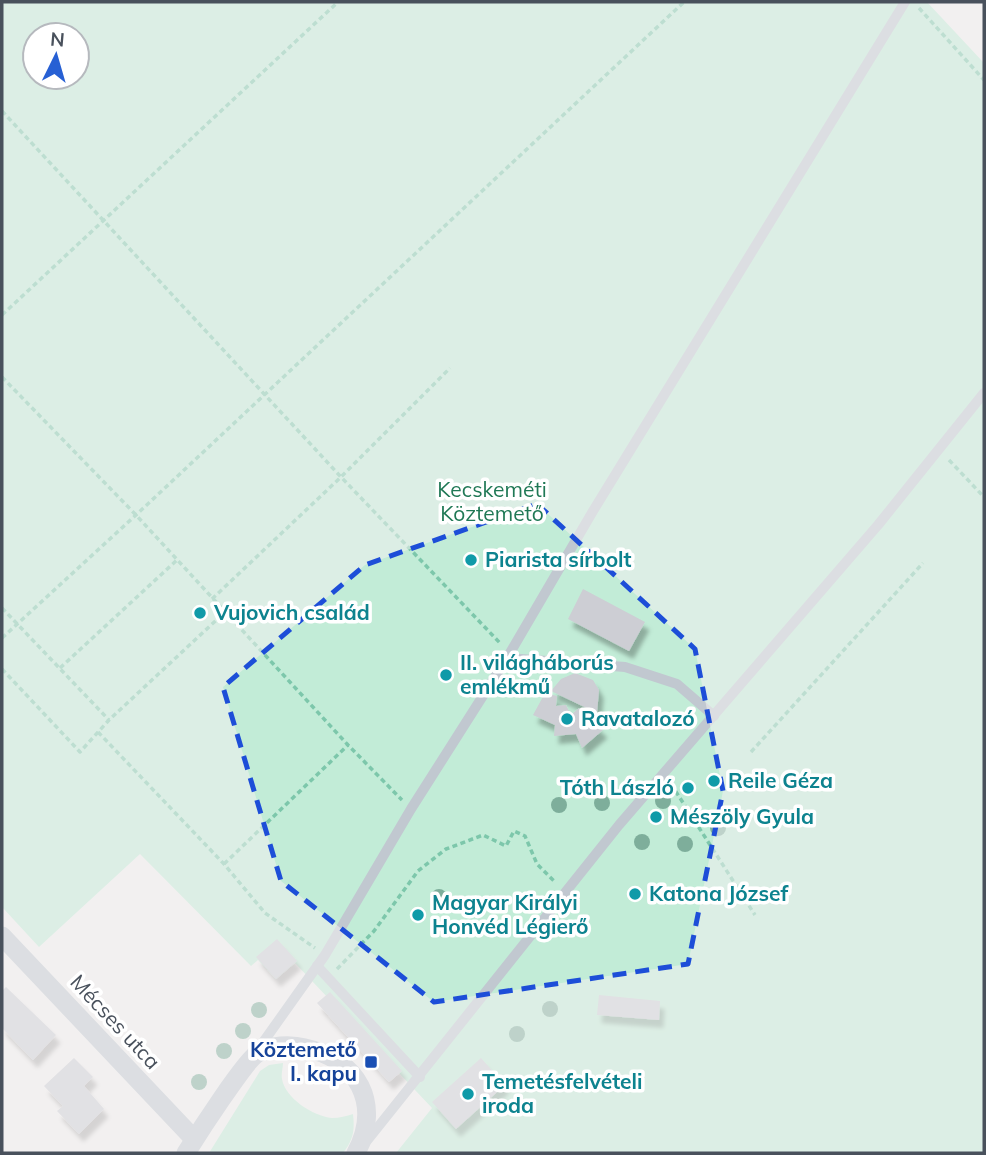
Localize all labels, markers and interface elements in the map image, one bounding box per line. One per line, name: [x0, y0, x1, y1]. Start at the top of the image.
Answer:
north arrow: [21, 21, 91, 91]
text: N: [49, 26, 66, 52]
park label: Kecskeméti Köztemető: [437, 476, 547, 526]
place label: Piarista sírbolt: [485, 546, 632, 572]
marker: Piarista sírbolt: [463, 552, 479, 568]
place label: Vujovich család: [213, 599, 370, 625]
marker: Vujovich család: [192, 605, 208, 621]
place label: II. világháborús emlékmű: [460, 649, 614, 699]
marker: II. világháborús emlékmű: [438, 667, 454, 683]
place label: Ravatalozó: [581, 705, 695, 731]
marker: Ravatalozó: [559, 711, 575, 727]
place label: Reile Géza: [728, 767, 833, 793]
marker: Reile Géza: [706, 773, 722, 789]
place label: Tóth László: [560, 774, 674, 800]
marker: Tóth László: [680, 780, 696, 796]
place label: Mészöly Gyula: [670, 803, 814, 829]
marker: Mészöly Gyula: [648, 809, 664, 825]
place label: Katona József: [649, 880, 790, 906]
marker: Katona József: [627, 886, 643, 902]
place label: Magyar Királyi Honvéd Légierő: [432, 889, 588, 939]
marker: Magyar Királyi Honvéd Légierő: [410, 907, 426, 923]
street label: Mécses utca: [65, 969, 166, 1074]
place label: Köztemető I. kapu: [250, 1036, 357, 1086]
marker: Köztemető I. kapu: [363, 1054, 379, 1070]
place label: Temetésfelvételi iroda: [482, 1068, 643, 1118]
marker: Temetésfelvételi iroda: [460, 1086, 476, 1102]

